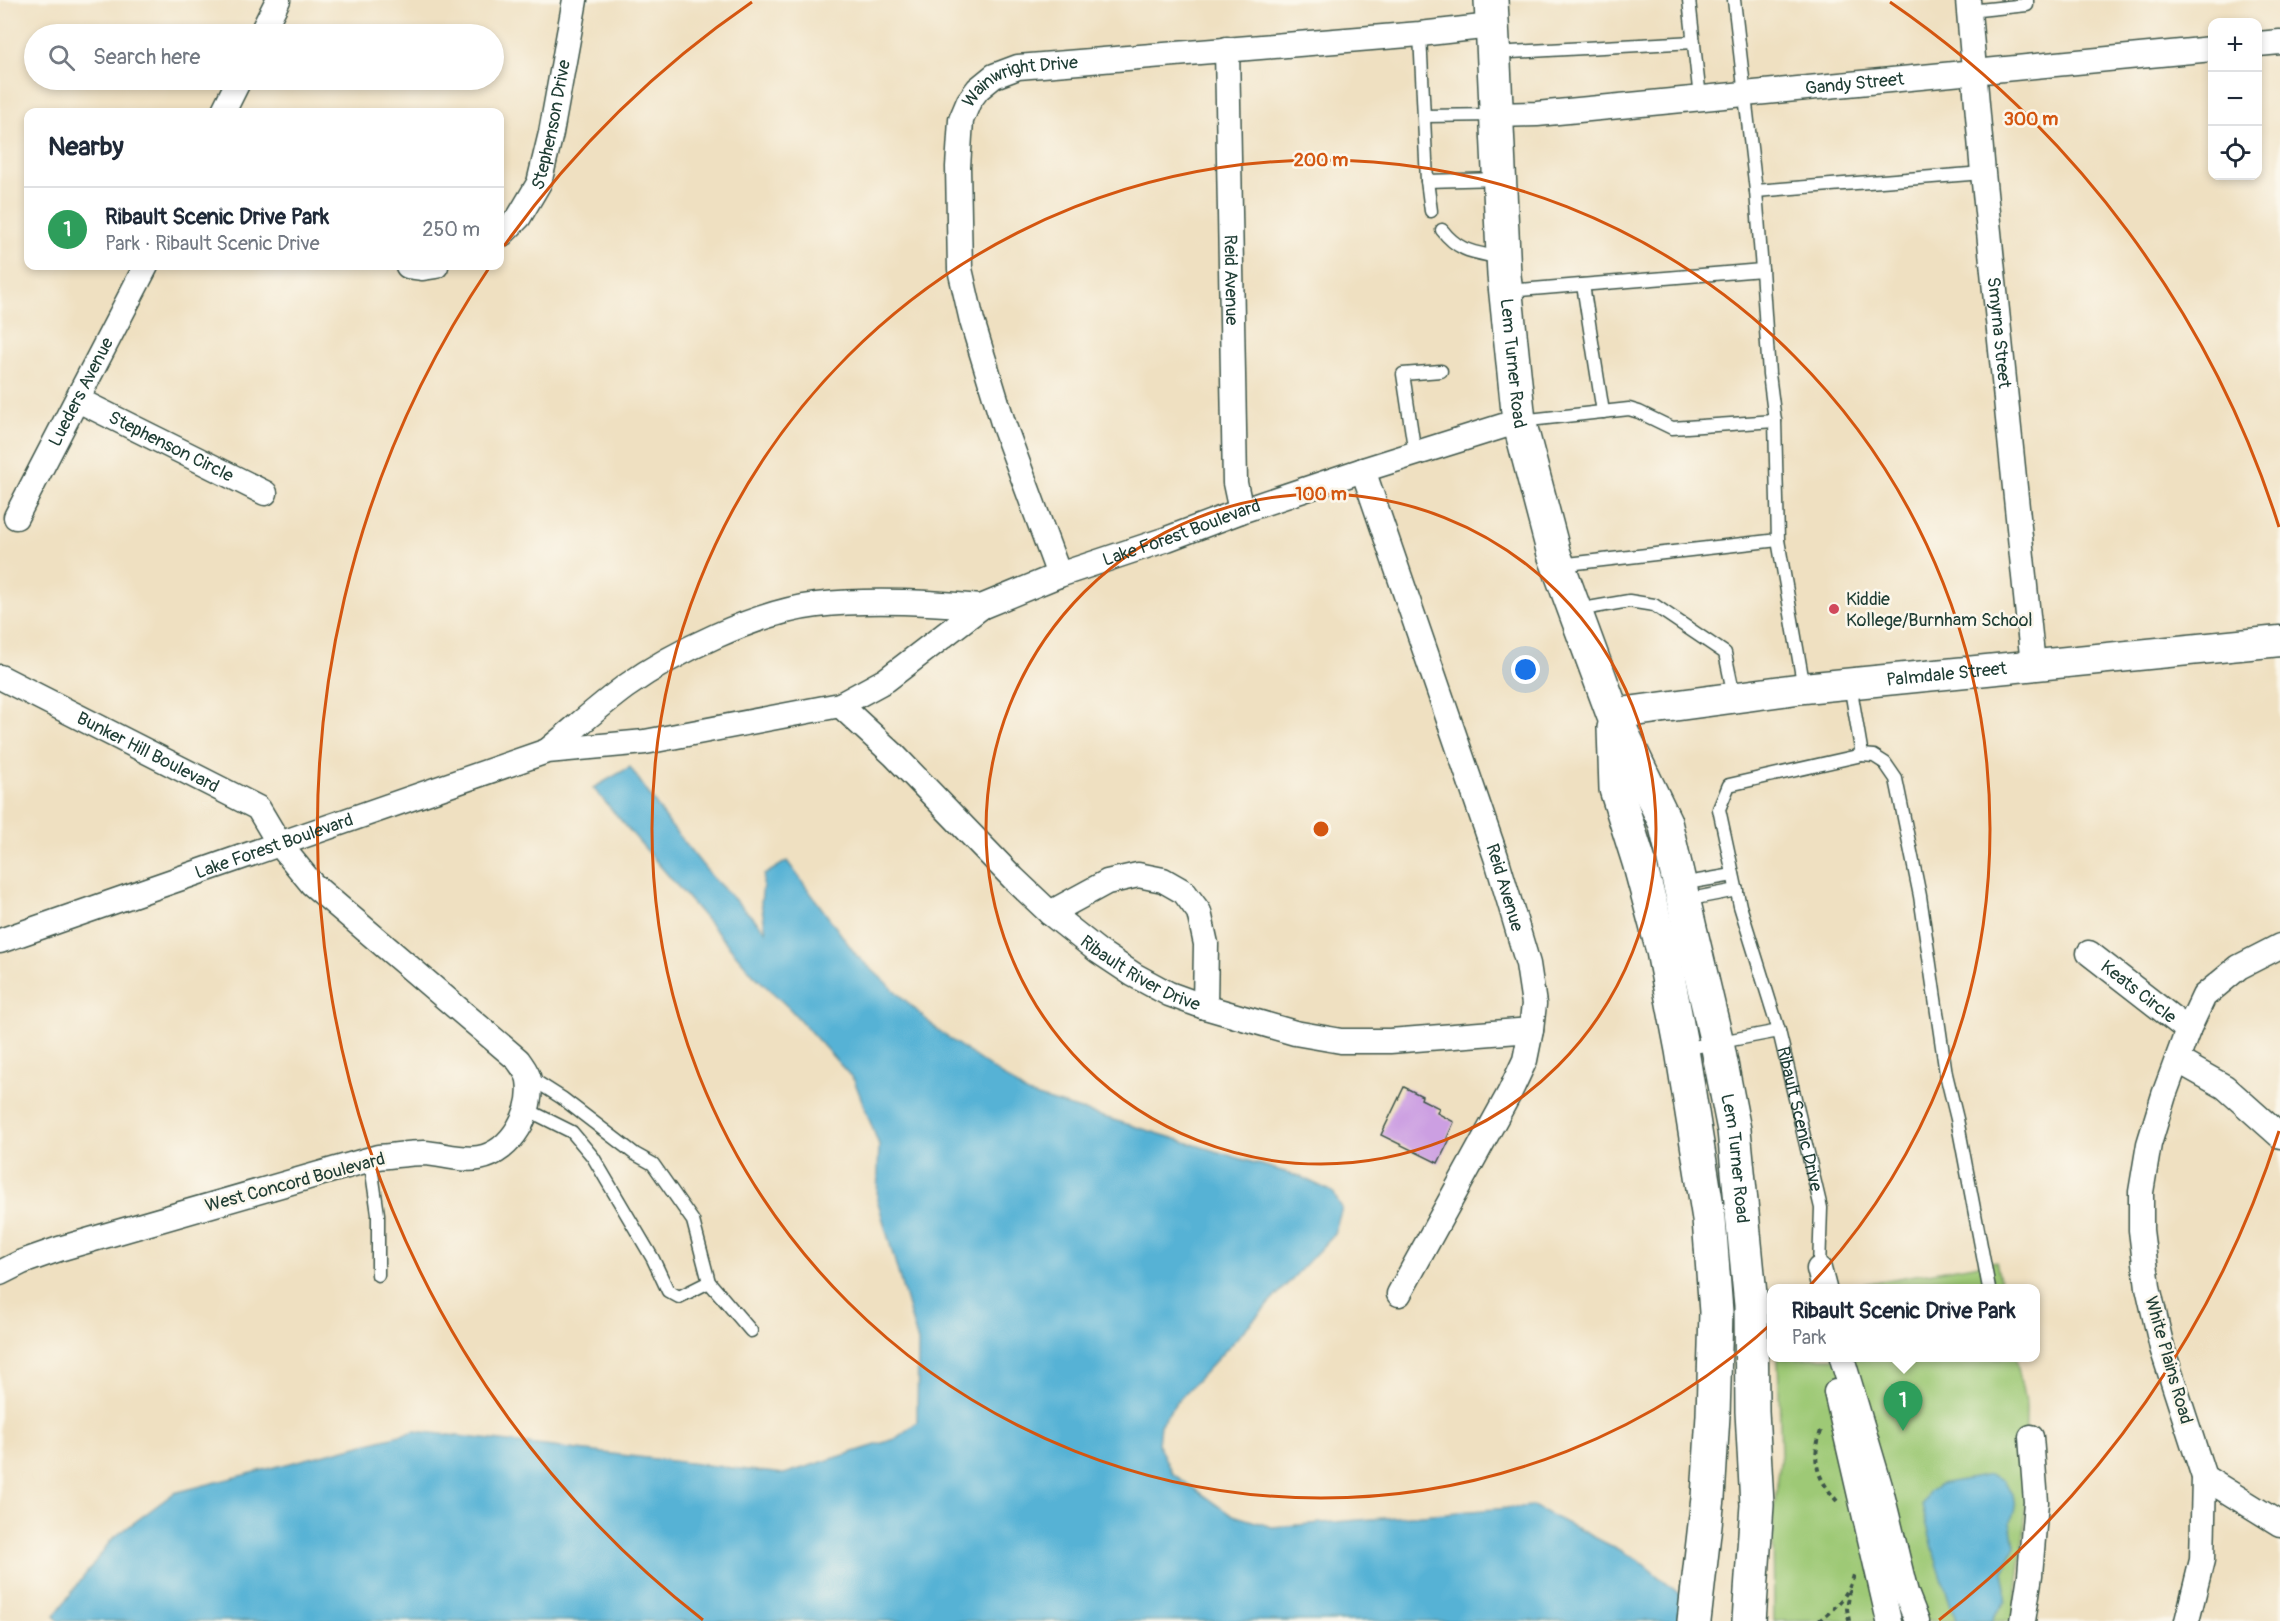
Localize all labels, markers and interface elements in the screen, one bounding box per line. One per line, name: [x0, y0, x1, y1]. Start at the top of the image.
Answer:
map controls: [2208, 18, 2262, 180]
button: +: [2208, 18, 2262, 72]
search box: [24, 24, 504, 90]
icon: search: [45, 41, 78, 74]
text: Search here: [93, 43, 200, 71]
street label: Wainwright Drive: [957, 51, 1079, 112]
street label: Stephenson Drive: [526, 58, 576, 195]
street label: Gandy Street: [1804, 68, 1906, 100]
button: −: [2208, 72, 2262, 126]
text: 300 m: [2004, 108, 2058, 131]
button: locate: [2208, 126, 2262, 180]
text: Nearby: [48, 131, 124, 163]
text: 200 m: [1294, 149, 1348, 172]
text: Ribault Scenic Drive Park: [105, 203, 329, 231]
text: 1: [64, 217, 71, 242]
text: 250 m: [422, 217, 480, 242]
text: Park · Ribault Scenic Drive: [105, 231, 320, 256]
street label: Reid Avenue: [1218, 234, 1243, 326]
street label: Smyrna Street: [1982, 276, 2016, 390]
street label: Lem Turner Road: [1494, 297, 1531, 431]
street label: Lueders Avenue: [44, 333, 119, 450]
street label: Stephenson Circle: [105, 406, 237, 488]
text: 100 m: [1295, 483, 1347, 506]
street label: Lake Forest Boulevard: [1100, 494, 1263, 572]
place label: Kiddie Kollege/Burnham School: [1846, 588, 2033, 632]
marker: Kiddie Kollege/Burnham School: [1827, 602, 1841, 616]
your location: [1511, 655, 1540, 684]
street label: Palmdale Street: [1885, 657, 2009, 692]
street label: Bunker Hill Boulevard: [73, 707, 223, 798]
street label: Lake Forest Boulevard: [192, 808, 356, 884]
centre of rings: [1311, 819, 1331, 839]
street label: Reid Avenue: [1480, 841, 1529, 934]
street label: Ribault River Drive: [1075, 930, 1203, 1016]
street label: Keats Circle: [2096, 955, 2181, 1029]
street label: Ribault Scenic Drive: [1771, 1044, 1828, 1194]
street label: Lem Turner Road: [1715, 1092, 1754, 1224]
street label: West Concord Boulevard: [203, 1147, 388, 1218]
popup: [1767, 1284, 2040, 1362]
street label: White Plains Road: [2139, 1294, 2198, 1427]
text: Ribault Scenic Drive Park: [1791, 1297, 2016, 1325]
text: Park: [1791, 1325, 1826, 1350]
pin: 1: [1884, 1382, 1922, 1431]

